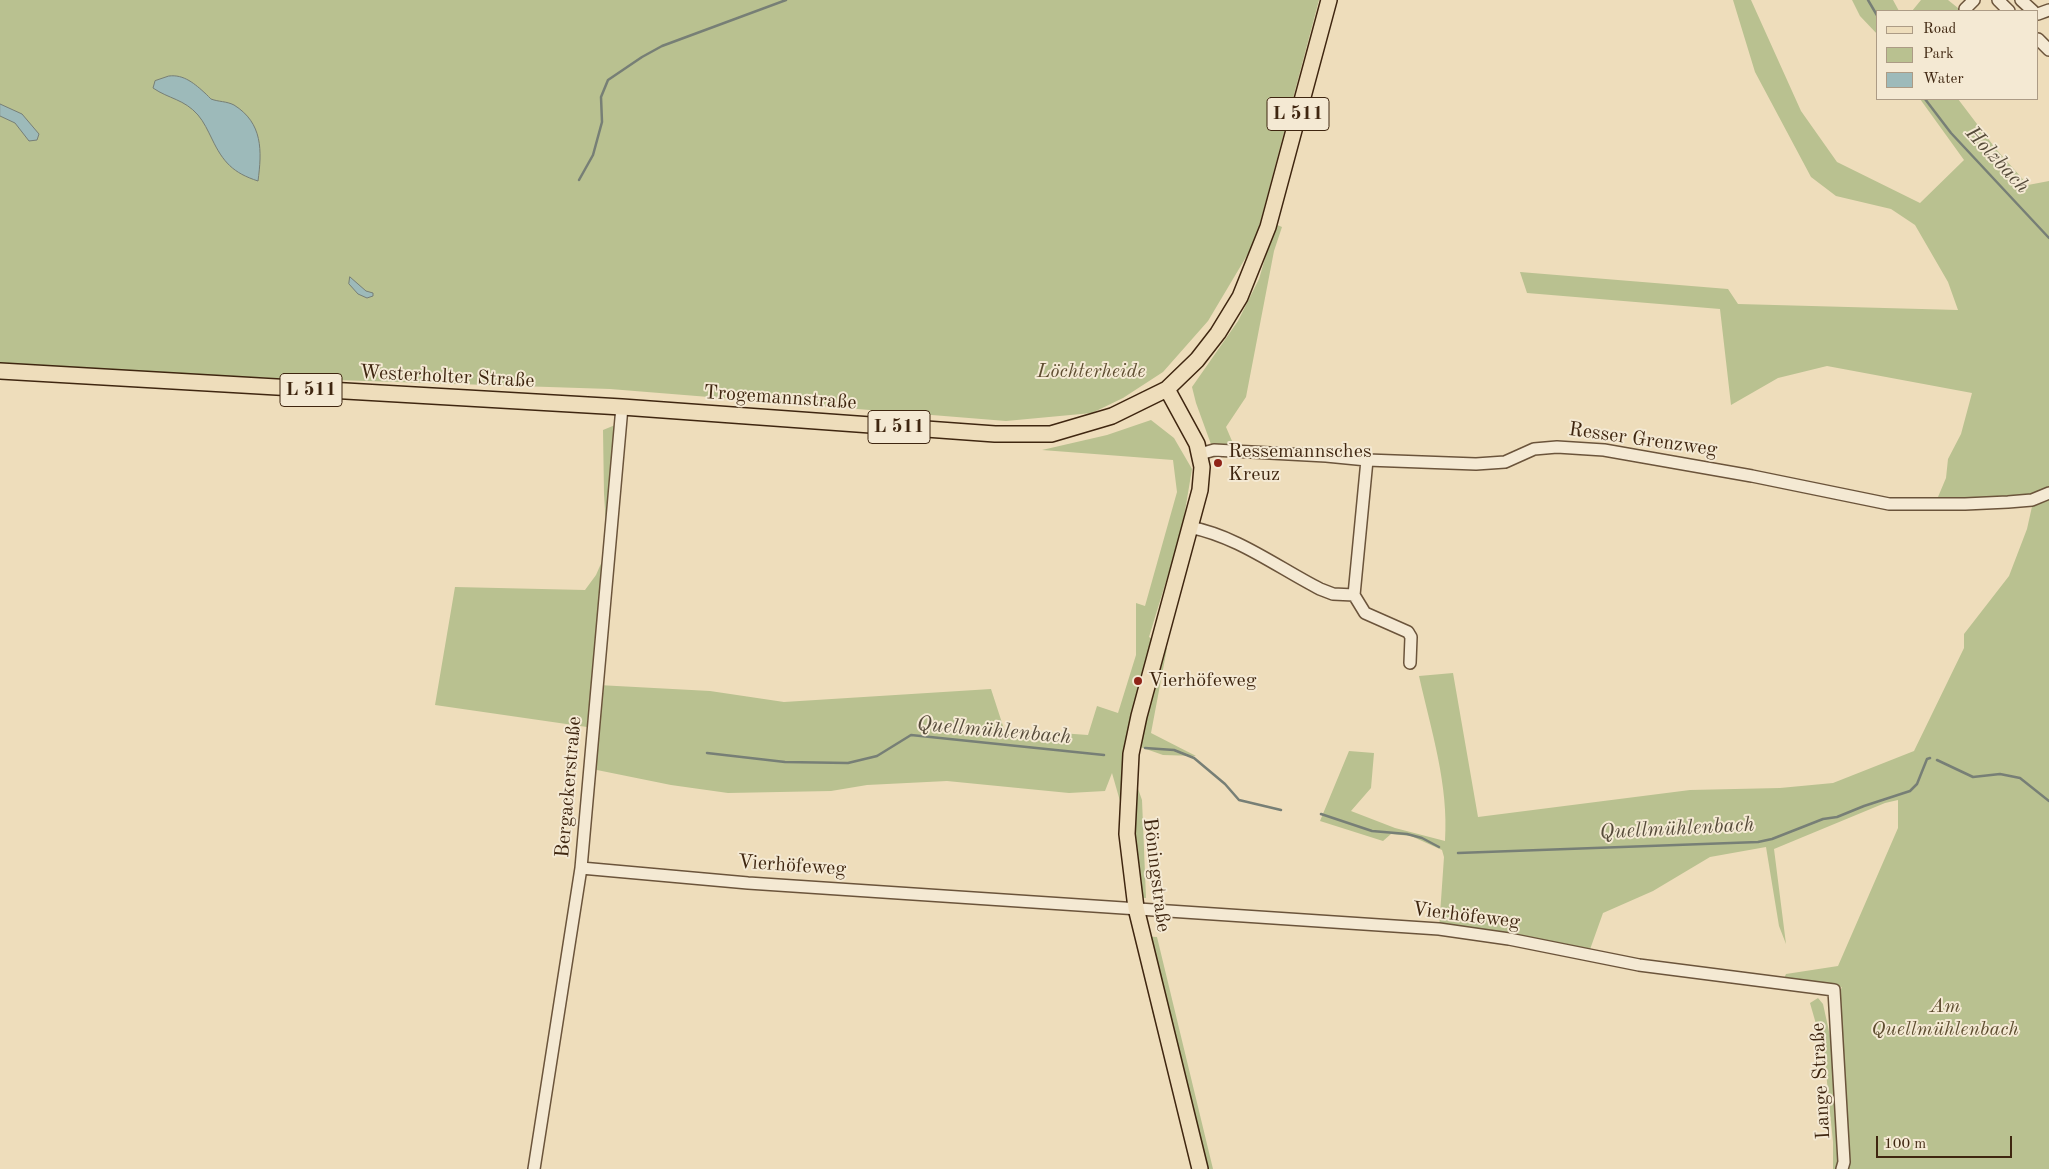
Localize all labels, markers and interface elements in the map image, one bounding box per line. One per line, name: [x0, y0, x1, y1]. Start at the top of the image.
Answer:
legend: [1876, 10, 2039, 100]
text: Road: [1923, 22, 1956, 37]
text: Park: [1923, 47, 1954, 62]
text: Water: [1923, 72, 1964, 87]
road number: L 511: [1267, 98, 1329, 130]
water label: Holzbach: [1960, 121, 2034, 199]
street label: Westerholter Straße: [359, 360, 535, 394]
park label: Löchterheide: [1037, 360, 1145, 384]
road number: L 511: [280, 374, 342, 406]
street label: Trogemannstraße: [703, 381, 857, 415]
road number: L 511: [868, 411, 930, 444]
street label: Resser Grenzweg: [1567, 418, 1719, 462]
place label: Ressemannsches Kreuz: [1228, 440, 1372, 487]
marker: Ressemannsches Kreuz: [1212, 457, 1224, 469]
place label: Vierhöfeweg: [1148, 669, 1257, 693]
marker: Vierhöfeweg: [1132, 675, 1144, 687]
water label: Quellmühlenbach: [916, 712, 1072, 750]
street label: Bergackerstraße: [551, 715, 587, 859]
water label: Quellmühlenbach: [1599, 812, 1755, 846]
street label: Böningstraße: [1137, 816, 1175, 934]
street label: Vierhöfeweg: [737, 850, 847, 882]
street label: Vierhöfeweg: [1411, 897, 1521, 935]
park label: Am Quellmühlenbach: [1871, 995, 2019, 1042]
street label: Lange Straße: [1806, 1022, 1836, 1140]
scale bar: [1879, 1126, 2015, 1158]
text: 100 m: [1884, 1137, 1926, 1152]

